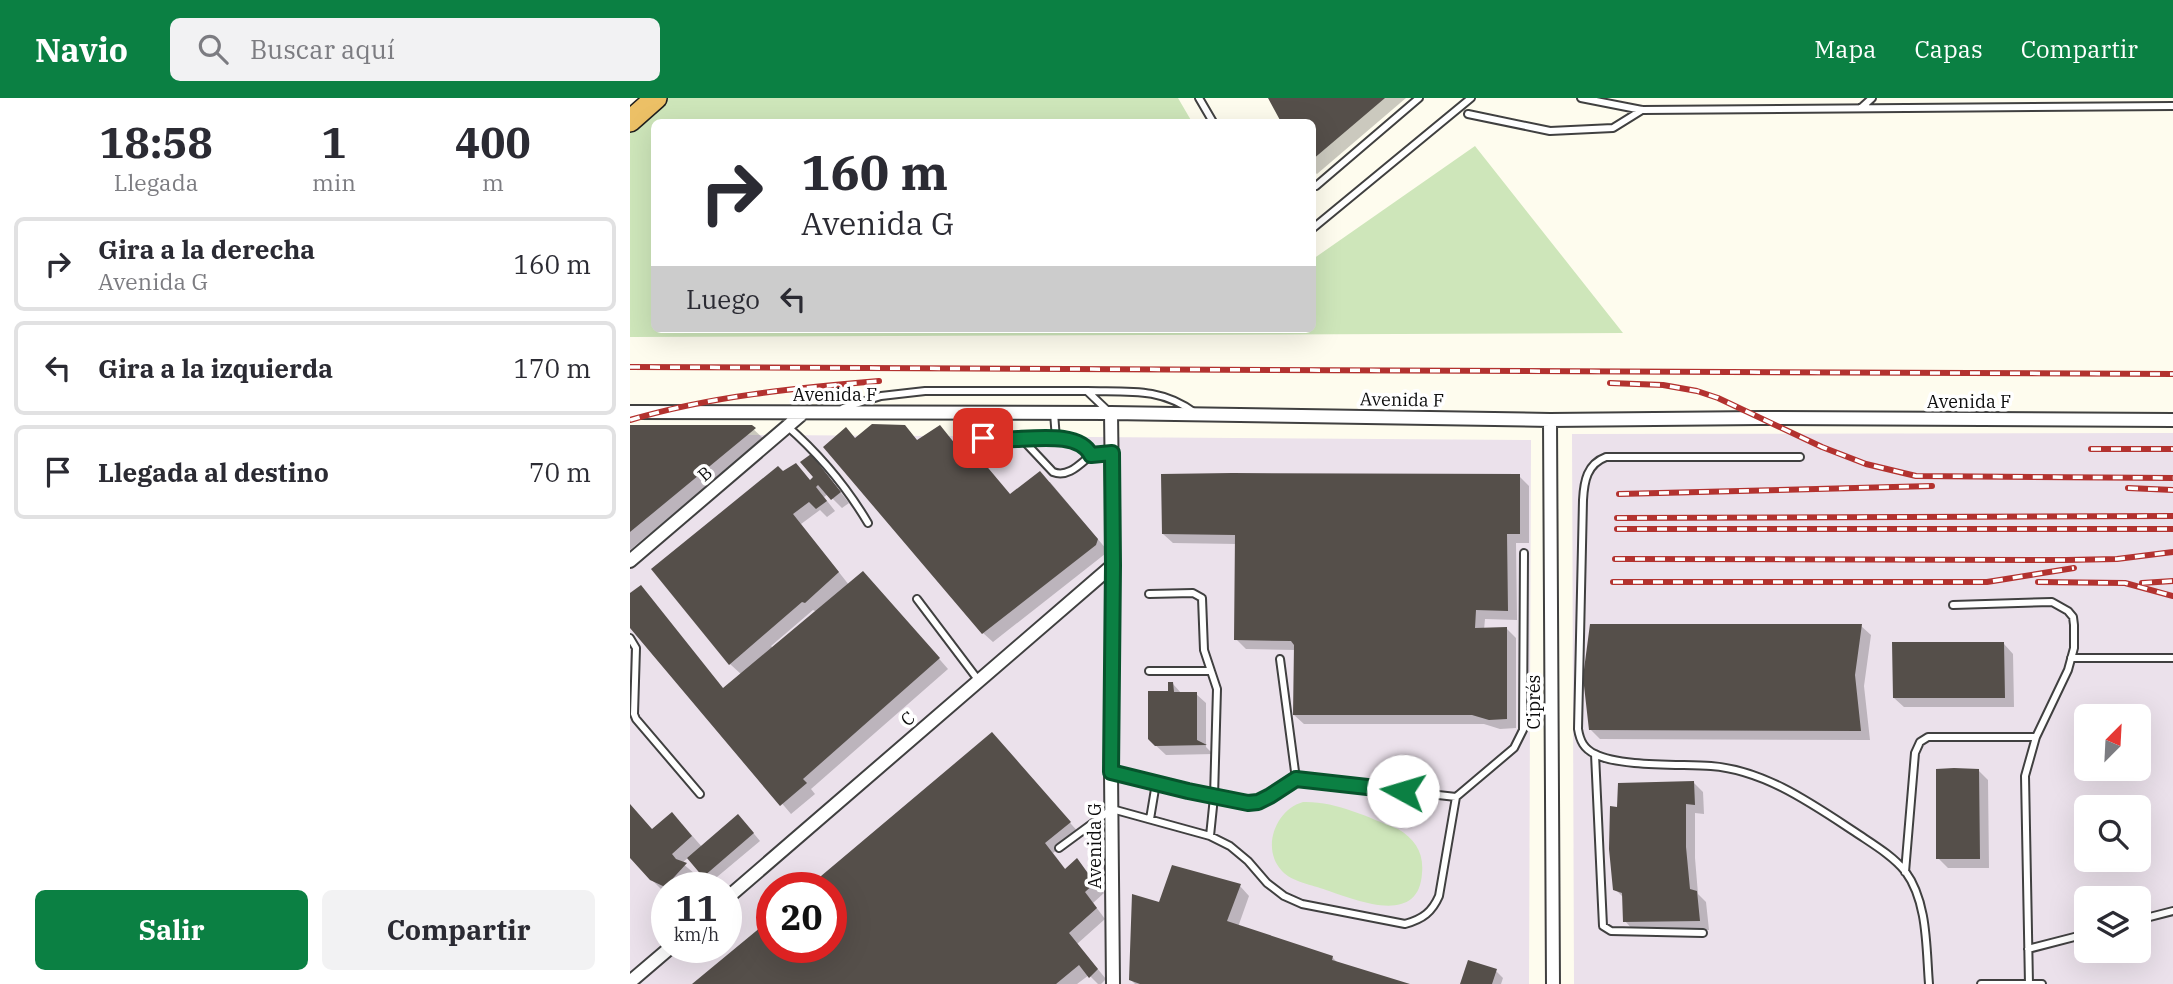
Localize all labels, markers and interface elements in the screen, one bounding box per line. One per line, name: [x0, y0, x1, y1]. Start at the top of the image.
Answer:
search box: [170, 18, 660, 81]
text: Navio: [35, 28, 128, 71]
icon: search: [194, 30, 232, 68]
text: Buscar aquí: [250, 32, 395, 66]
text: Mapa: [1814, 33, 1876, 65]
text: Capas: [1914, 33, 1983, 65]
text: Compartir: [2021, 33, 2138, 65]
text: 18:58: [99, 115, 213, 170]
text: 1: [321, 115, 347, 170]
text: 400: [455, 115, 531, 170]
text: 160 m: [801, 140, 948, 203]
icon: right: [686, 147, 777, 238]
text: Llegada: [114, 167, 198, 197]
text: min: [312, 167, 356, 197]
text: m: [482, 167, 504, 197]
text: Avenida G: [801, 202, 954, 244]
text: Gira a la derecha: [98, 232, 315, 266]
icon: right: [39, 245, 77, 283]
text: 160 m: [513, 247, 591, 281]
text: Avenida G: [98, 266, 208, 296]
icon: left: [774, 280, 812, 318]
text: Luego: [686, 282, 760, 316]
icon: left: [39, 349, 77, 387]
text: Gira a la izquierda: [98, 351, 333, 385]
text: 170 m: [513, 351, 591, 385]
street label: Avenida F: [793, 383, 877, 406]
street label: Avenida F: [1360, 387, 1444, 412]
street label: Avenida F: [1927, 390, 2011, 413]
pin: [953, 408, 1013, 468]
icon: arrive: [964, 419, 1002, 457]
icon: arrive: [39, 453, 77, 491]
text: Llegada al destino: [98, 455, 329, 489]
text: 70 m: [529, 455, 591, 489]
street label: B: [693, 461, 717, 486]
street label: Ciprés: [1522, 675, 1545, 729]
north arrow: [2074, 704, 2151, 780]
map controls: [2074, 704, 2151, 963]
street label: C: [896, 706, 920, 731]
position arrow: [1366, 754, 1440, 828]
button: search: [2074, 795, 2151, 872]
street label: Avenida G: [1083, 803, 1106, 889]
speed limit sign: 20: [756, 872, 847, 963]
text: 11: [675, 885, 718, 931]
button: layers: [2074, 886, 2151, 963]
button: Salir: [35, 890, 308, 970]
button: Compartir: [322, 890, 595, 970]
text: km/h: [674, 923, 719, 946]

